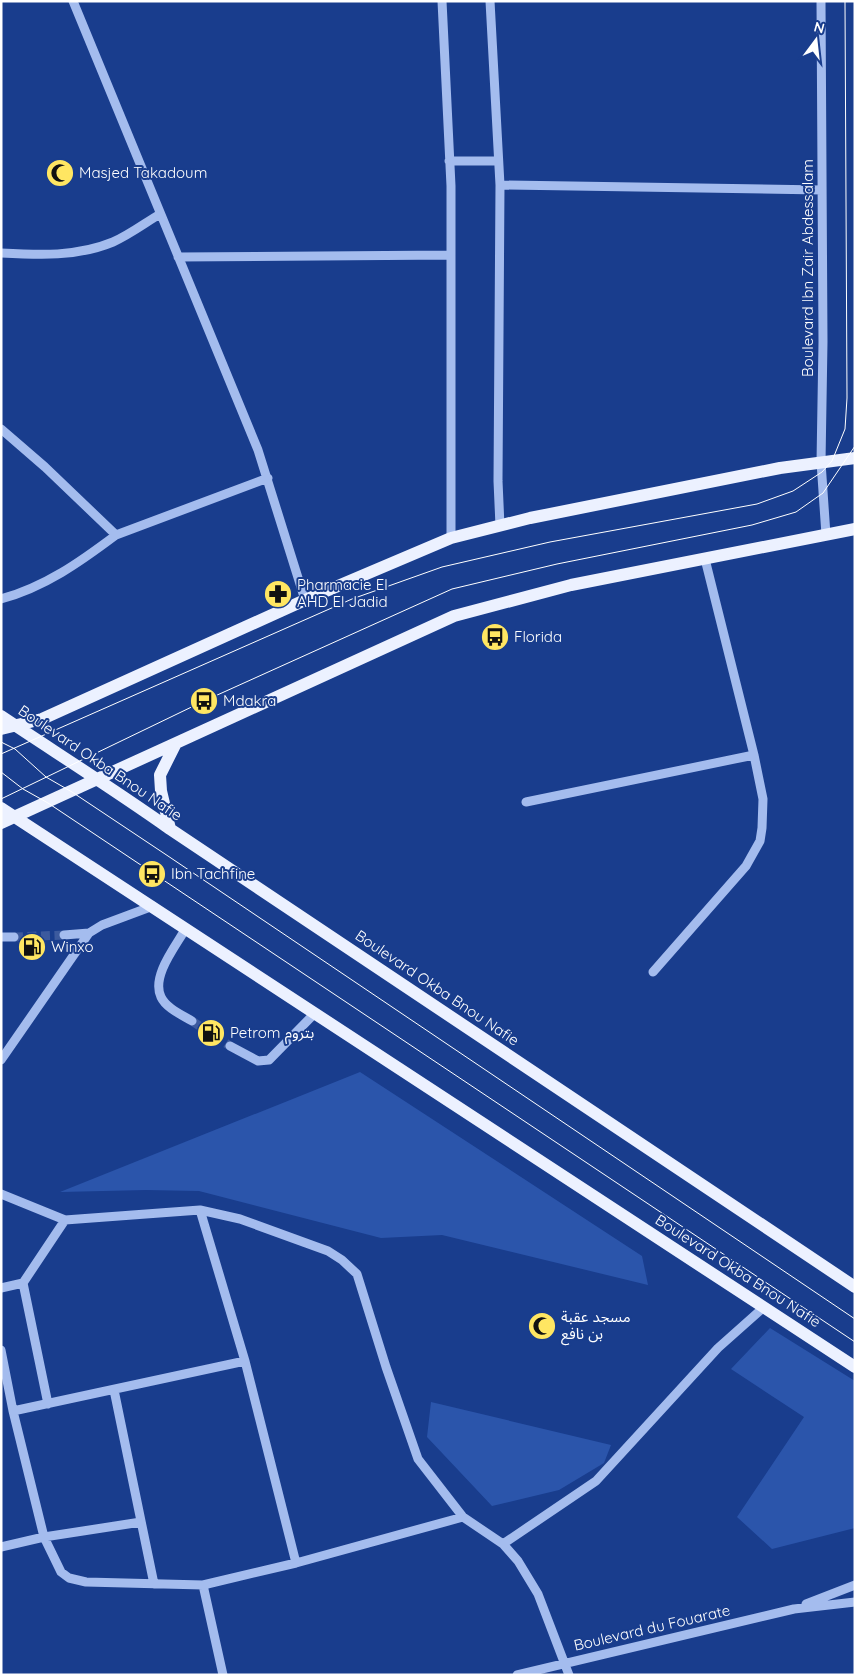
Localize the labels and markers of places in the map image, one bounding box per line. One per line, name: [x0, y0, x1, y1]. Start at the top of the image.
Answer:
mosque icon: Masjed Takadoum: [45, 158, 75, 188]
place label: Masjed Takadoum: [79, 163, 207, 182]
place label: Pharmacie El AHD El Jadid: [297, 575, 388, 611]
pharmacy icon: Pharmacie El AHD El Jadid: [263, 579, 293, 609]
bus stop icon: Florida: [480, 622, 510, 652]
place label: Florida: [514, 627, 562, 646]
bus stop icon: Mdakra: [189, 686, 219, 716]
place label: Mdakra: [223, 691, 276, 710]
bus stop icon: Ibn Tachfine: [137, 859, 167, 889]
place label: Ibn Tachfine: [171, 864, 255, 883]
fuel station icon: Winxo: [17, 932, 47, 962]
place label: Winxo: [51, 937, 94, 956]
fuel station icon: Petrom بتروم: [196, 1018, 226, 1048]
place label: Petrom بتروم: [230, 1023, 314, 1044]
place label: مسجد عقبة بن نافع: [561, 1307, 631, 1346]
mosque icon: مسجد عقبة بن نافع: [527, 1311, 557, 1341]

